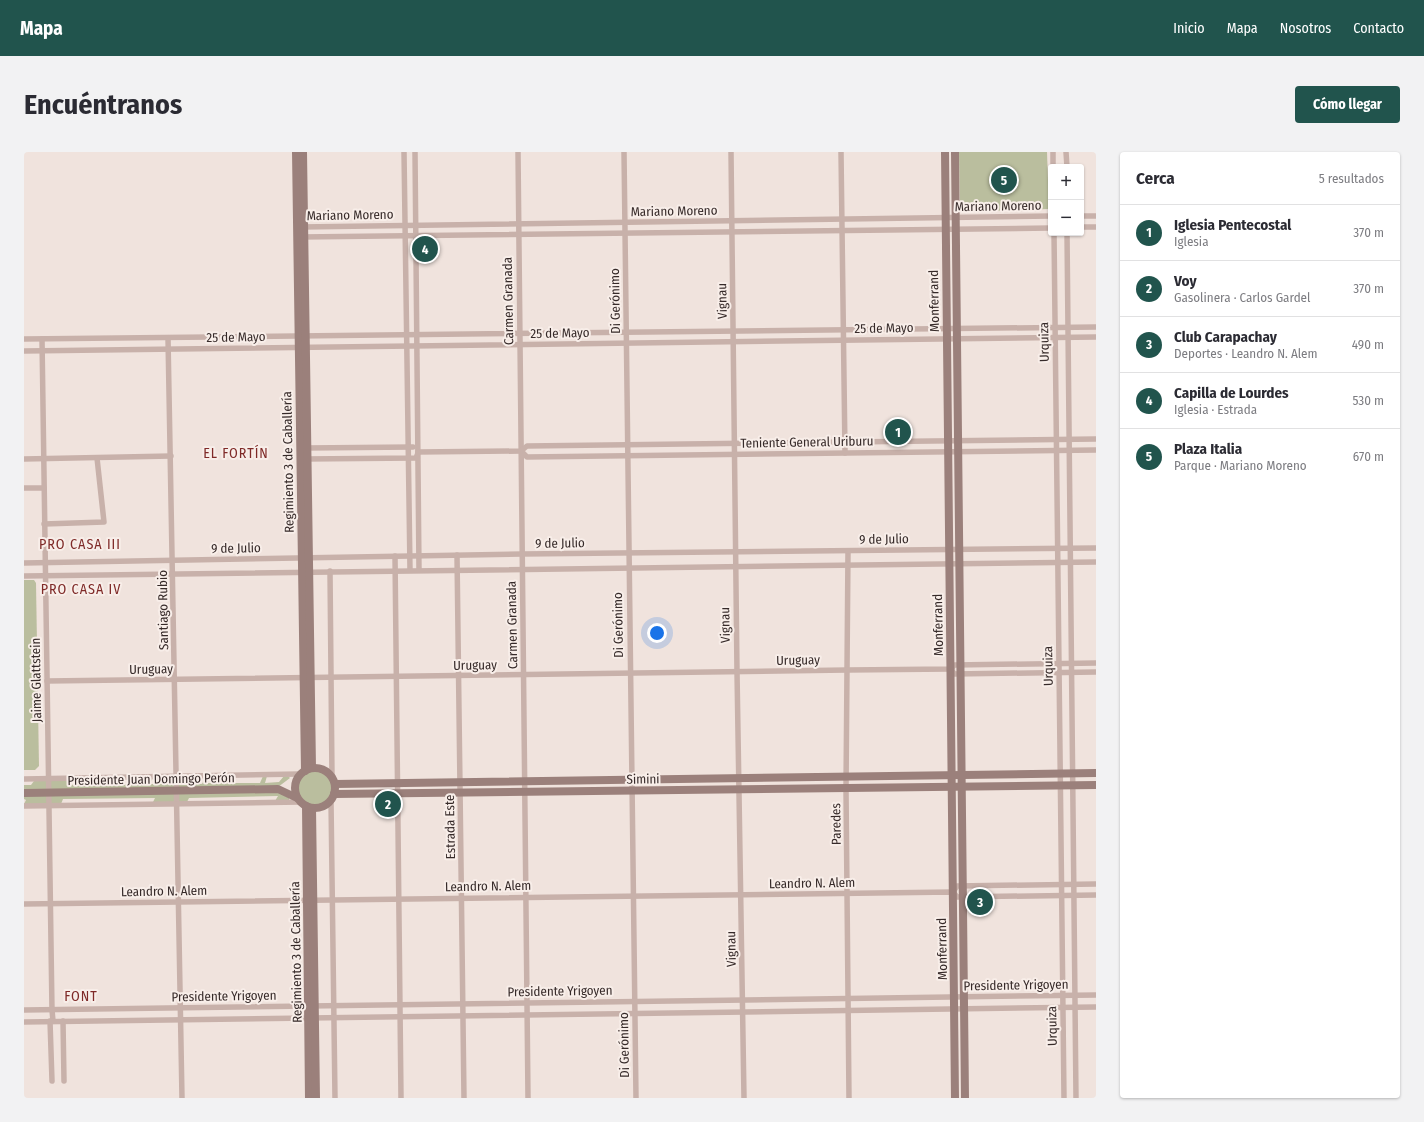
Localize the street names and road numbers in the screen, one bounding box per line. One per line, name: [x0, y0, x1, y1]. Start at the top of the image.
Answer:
street label: Mariano Moreno: [954, 198, 1042, 214]
street label: Mariano Moreno: [630, 203, 718, 219]
street label: Mariano Moreno: [306, 207, 394, 223]
street label: Carmen Granada: [500, 257, 516, 345]
street label: Di Gerónimo: [607, 268, 623, 334]
street label: Monferrand: [926, 270, 942, 332]
street label: Vignau: [714, 283, 730, 319]
street label: 25 de Mayo: [854, 320, 914, 336]
street label: Urquiza: [1036, 322, 1052, 362]
street label: 25 de Mayo: [530, 325, 590, 341]
street label: 25 de Mayo: [206, 329, 266, 345]
street label: Regimiento 3 de Caballería: [279, 391, 297, 533]
street label: Teniente General Uriburu: [740, 433, 874, 451]
street label: 9 de Julio: [859, 531, 909, 547]
street label: 9 de Julio: [535, 535, 585, 551]
street label: 9 de Julio: [211, 540, 261, 556]
street label: Santiago Rubio: [155, 570, 171, 650]
street label: Carmen Granada: [504, 581, 520, 669]
street label: Di Gerónimo: [610, 592, 626, 658]
street label: Monferrand: [930, 594, 946, 656]
street label: Vignau: [717, 607, 733, 643]
street label: Jaime Glattstein: [28, 638, 44, 722]
street label: Urquiza: [1040, 646, 1056, 686]
street label: Uruguay: [776, 652, 820, 668]
street label: Uruguay: [453, 657, 497, 673]
street label: Uruguay: [129, 661, 173, 677]
street label: Presidente Juan Domingo Perón: [67, 770, 235, 788]
street label: Simini: [626, 771, 660, 787]
street label: Estrada Este: [442, 794, 458, 860]
street label: Paredes: [828, 802, 844, 845]
street label: Leandro N. Alem: [769, 875, 855, 891]
street label: Leandro N. Alem: [445, 878, 531, 894]
street label: Regimiento 3 de Caballería: [287, 881, 305, 1023]
street label: Leandro N. Alem: [121, 883, 207, 899]
street label: Monferrand: [934, 918, 950, 980]
street label: Vignau: [723, 931, 739, 967]
street label: Presidente Yrigoyen: [963, 977, 1069, 993]
street label: Presidente Yrigoyen: [507, 983, 613, 999]
street label: Presidente Yrigoyen: [171, 988, 277, 1004]
street label: Urquiza: [1044, 1006, 1060, 1046]
street label: Di Gerónimo: [616, 1012, 632, 1078]

